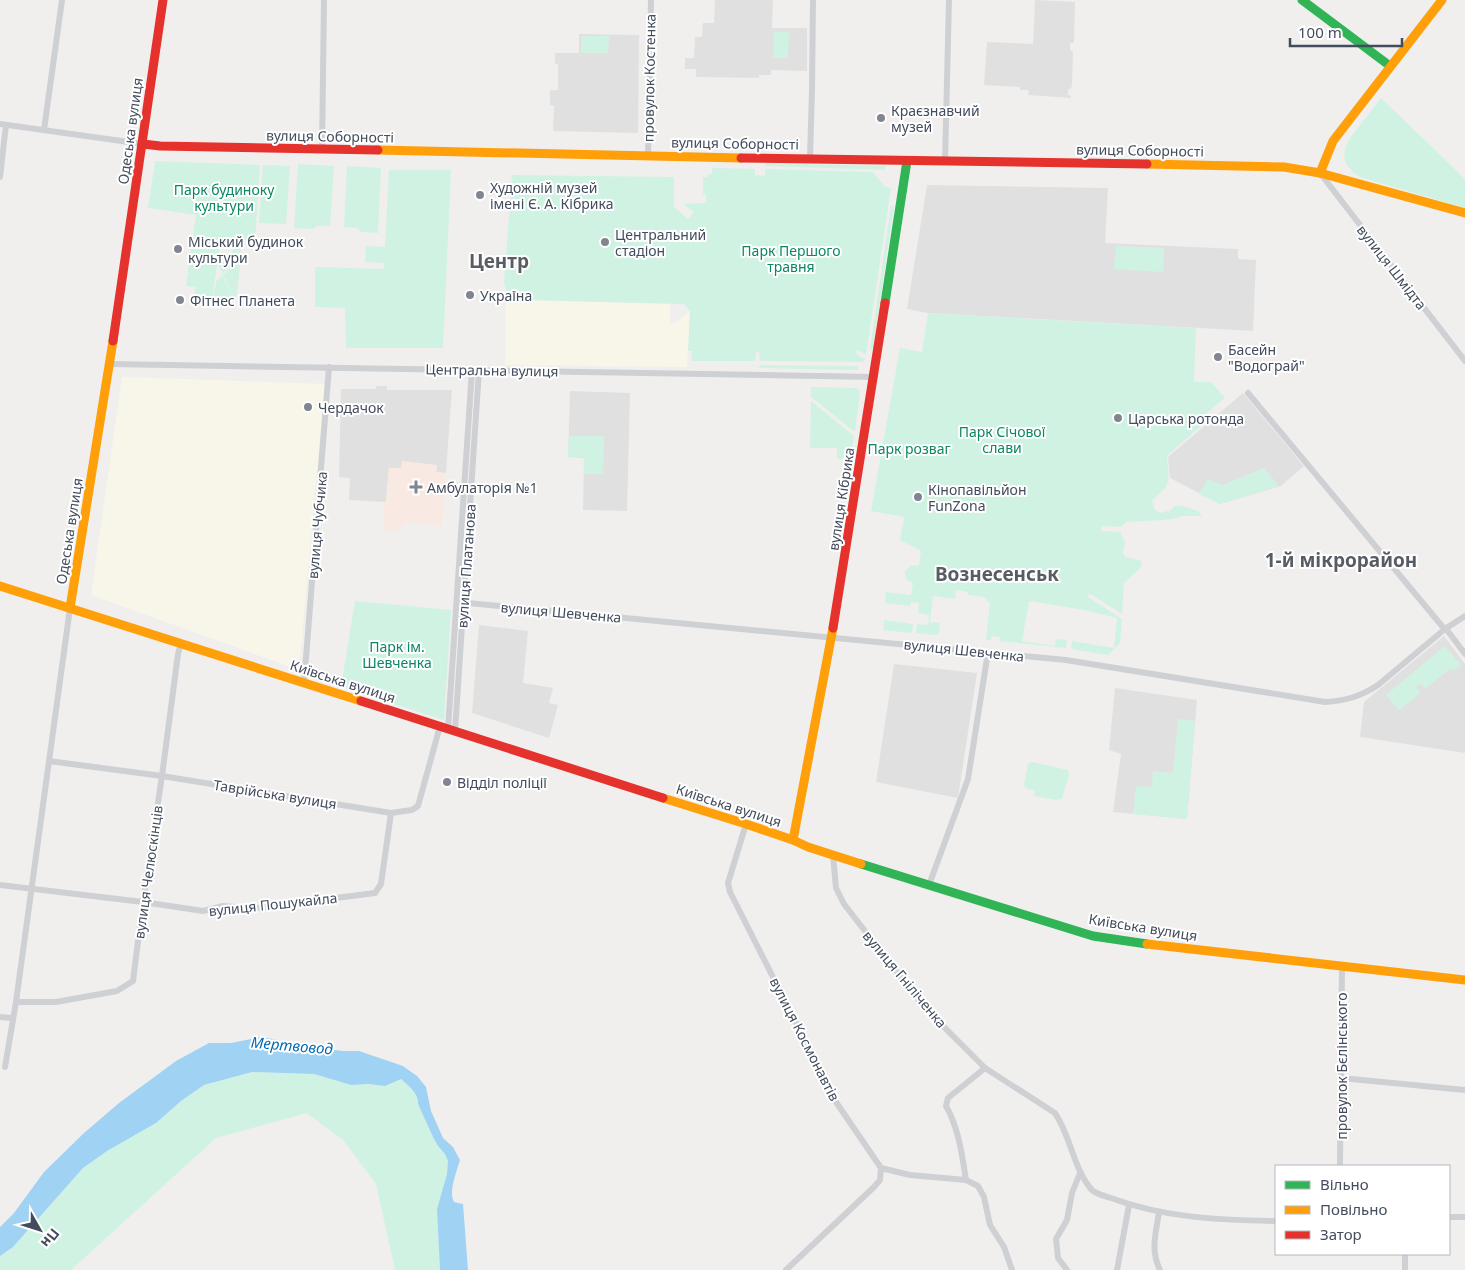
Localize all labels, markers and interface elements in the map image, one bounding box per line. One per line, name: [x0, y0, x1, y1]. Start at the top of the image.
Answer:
street label: провулок Костенка: [638, 14, 660, 142]
scale bar: [1290, 15, 1402, 47]
text: 100 m: [1298, 22, 1342, 42]
street label: Одеська вулиця: [113, 76, 147, 186]
place label: Краєзнавчий музей: [891, 101, 980, 136]
marker: Краєзнавчий музей: [875, 112, 887, 124]
street label: вулиця Соборності: [266, 125, 394, 147]
street label: вулиця Соборності: [671, 132, 799, 154]
street label: вулиця Соборності: [1076, 139, 1204, 161]
place label: Художній музей імені Є. А. Кібрика: [490, 178, 613, 213]
park label: Парк будиноку культури: [174, 180, 275, 215]
marker: Художній музей імені Є. А. Кібрика: [474, 189, 486, 201]
street label: вулиця Шмідта: [1353, 221, 1431, 313]
place label: Центральний стадіон: [615, 225, 706, 260]
place label: Міський будинок культури: [188, 232, 304, 267]
marker: Центральний стадіон: [599, 236, 611, 248]
park label: Парк Першого травня: [741, 241, 841, 276]
marker: Міський будинок культури: [172, 243, 184, 255]
district label: Центр: [469, 248, 529, 274]
place label: Україна: [480, 286, 532, 305]
marker: Україна: [464, 289, 476, 301]
place label: Фітнес Планета: [190, 291, 295, 310]
marker: Фітнес Планета: [174, 294, 186, 306]
place label: Басейн "Водограй": [1228, 340, 1305, 375]
marker: Басейн "Водограй": [1212, 351, 1224, 363]
street label: Центральна вулиця: [425, 359, 559, 381]
place label: Чердачок: [318, 398, 384, 417]
marker: Чердачок: [302, 401, 314, 413]
place label: Царська ротонда: [1128, 409, 1244, 428]
marker: Царська ротонда: [1112, 412, 1124, 424]
park label: Парк Січової слави: [959, 422, 1046, 457]
park label: Парк розваг: [867, 439, 951, 458]
street label: вулиця Кібрика: [823, 446, 859, 552]
street label: вулиця Чубчика: [303, 470, 331, 580]
street label: Одеська вулиця: [51, 476, 87, 586]
place label: Амбулаторія №1: [427, 478, 538, 497]
marker: Амбулаторія №1: [409, 480, 423, 494]
place label: Кінопавільйон FunZona: [928, 480, 1027, 515]
marker: Кінопавільйон FunZona: [912, 491, 924, 503]
street label: вулиця Платанова: [452, 503, 480, 629]
district label: 1-й мікрорайон: [1265, 547, 1417, 573]
district label: Вознесенськ: [935, 561, 1059, 587]
street label: вулиця Шевченка: [500, 597, 622, 627]
street label: вулиця Шевченка: [903, 634, 1025, 666]
park label: Парк ім. Шевченка: [362, 637, 432, 672]
street label: Київська вулиця: [288, 655, 398, 707]
place label: Відділ поліції: [457, 773, 547, 792]
street label: Таврійська вулиця: [212, 775, 338, 813]
marker: Відділ поліції: [441, 776, 453, 788]
street label: Київська вулиця: [674, 779, 784, 831]
street label: вулиця Челюскінців: [129, 804, 167, 940]
street label: вулиця Пошукайла: [208, 888, 338, 920]
street label: Київська вулиця: [1087, 909, 1199, 945]
street label: вулиця Гніліченка: [859, 926, 951, 1032]
street label: вулиця Космонавтів: [766, 974, 844, 1104]
street label: провулок Бєлінського: [1332, 992, 1351, 1140]
water label: Мертвовод: [250, 1031, 334, 1059]
legend: [1275, 1165, 1450, 1255]
text: Вільно: [1320, 1174, 1369, 1194]
text: Повільно: [1320, 1199, 1387, 1219]
north arrow: [15, 1205, 65, 1255]
text: Затор: [1320, 1224, 1362, 1244]
text: Пн: [37, 1225, 64, 1252]

